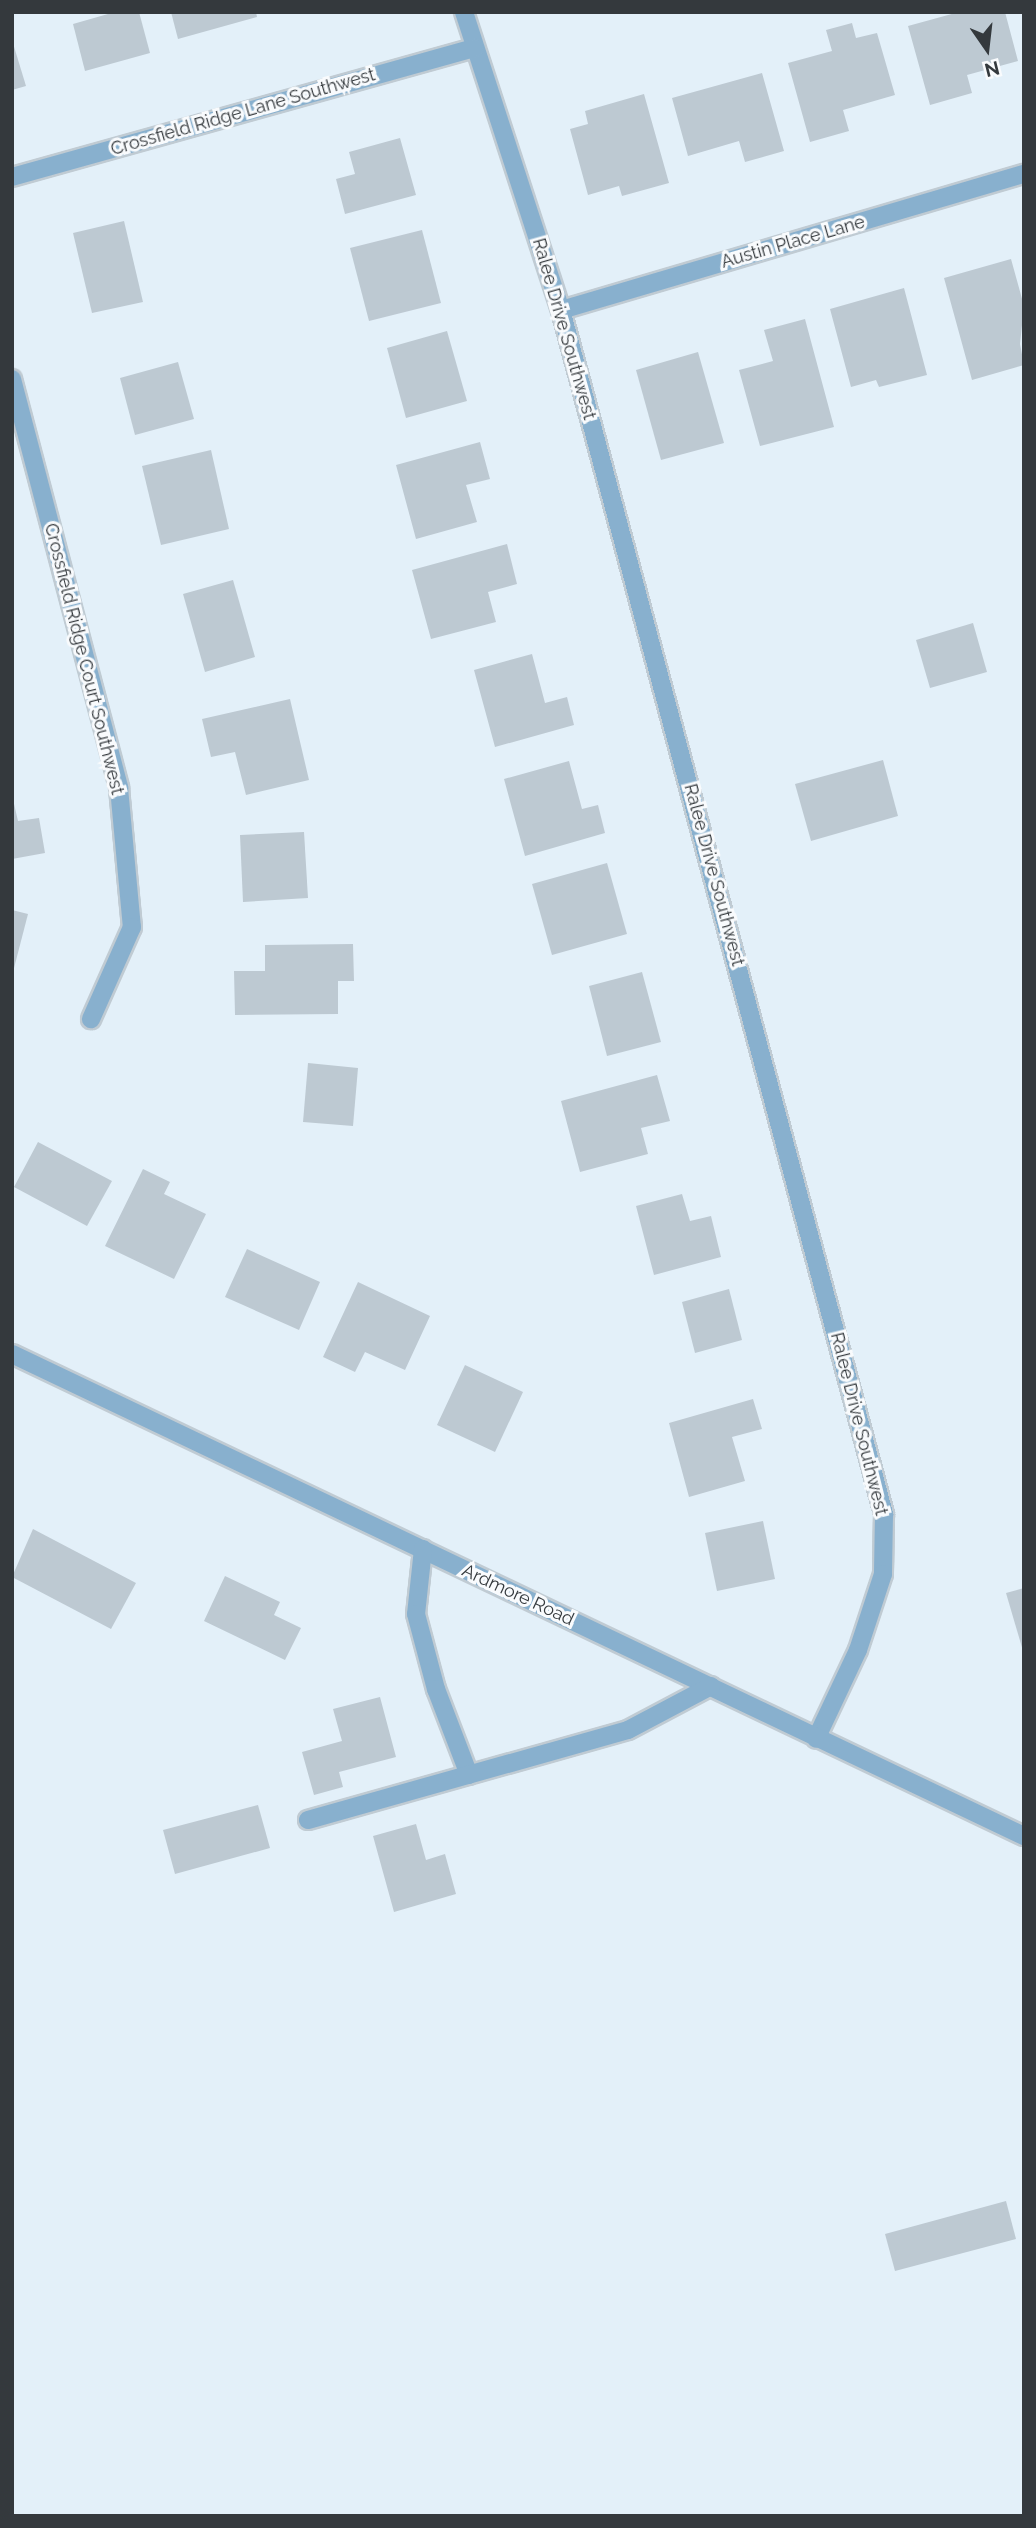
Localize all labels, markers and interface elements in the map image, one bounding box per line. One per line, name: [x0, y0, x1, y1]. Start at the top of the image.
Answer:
north arrow: [952, 14, 1022, 84]
text: N: [982, 57, 1002, 82]
street label: Crossfield Ridge Lane Southwest: [108, 64, 378, 160]
street label: Austin Place Lane: [719, 211, 867, 273]
street label: Ralee Drive Southwest: [528, 236, 600, 422]
street label: Crossfield Ridge Court Southwest: [40, 521, 128, 797]
street label: Ralee Drive Southwest: [679, 781, 749, 969]
street label: Ralee Drive Southwest: [826, 1330, 892, 1518]
street label: Ardmore Road: [459, 1560, 577, 1630]

